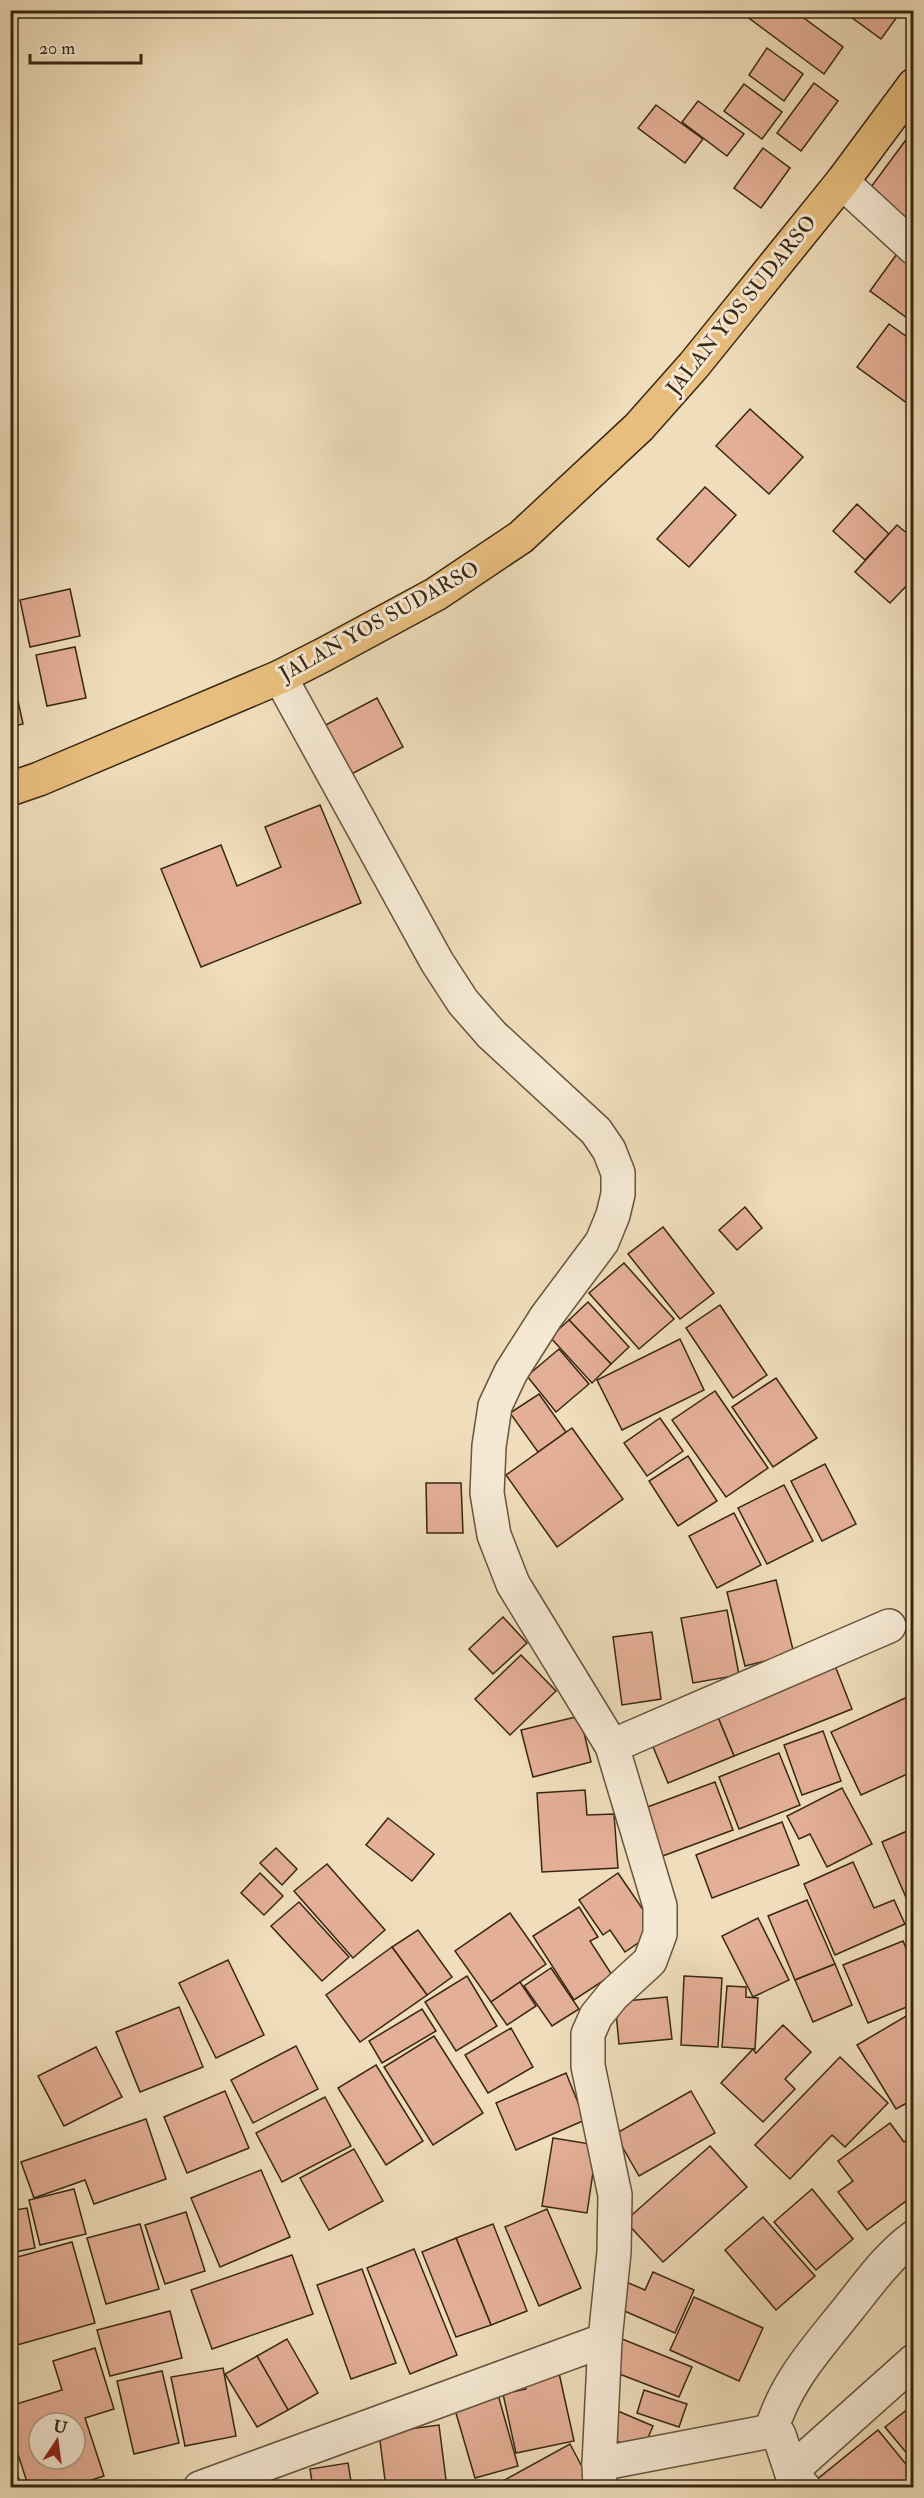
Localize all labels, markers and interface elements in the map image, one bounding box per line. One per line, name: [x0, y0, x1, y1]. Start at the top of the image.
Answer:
scale bar: [30, 27, 141, 65]
text: 20 m: [39, 37, 75, 60]
street label: JALAN YOS SUDARSO: [660, 210, 822, 402]
street label: JALAN YOS SUDARSO: [274, 555, 484, 688]
north arrow: [27, 2411, 87, 2471]
text: U: [51, 2416, 70, 2439]

